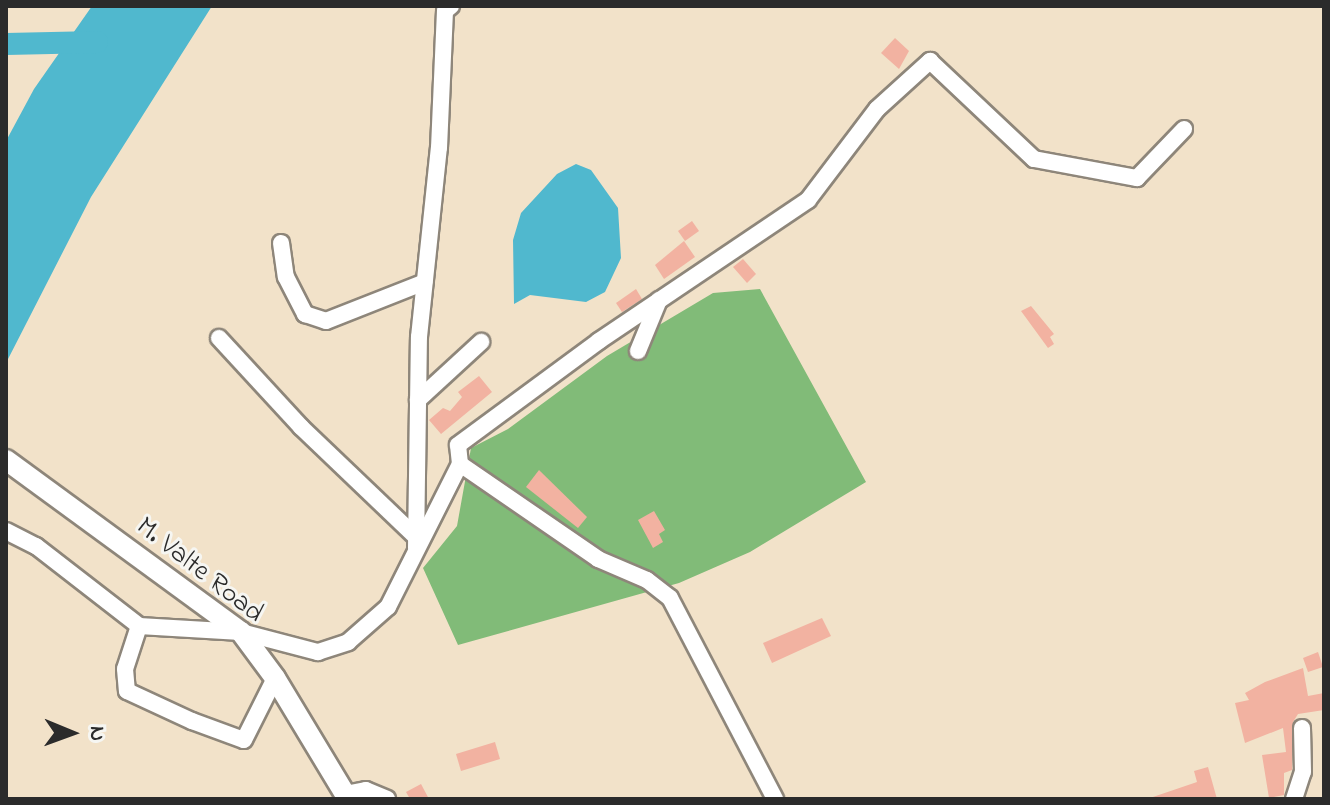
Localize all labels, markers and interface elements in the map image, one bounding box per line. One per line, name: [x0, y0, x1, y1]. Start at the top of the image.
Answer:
street label: M. Valte Road: [129, 511, 269, 631]
north arrow: [32, 693, 112, 773]
text: N: [80, 726, 112, 741]

